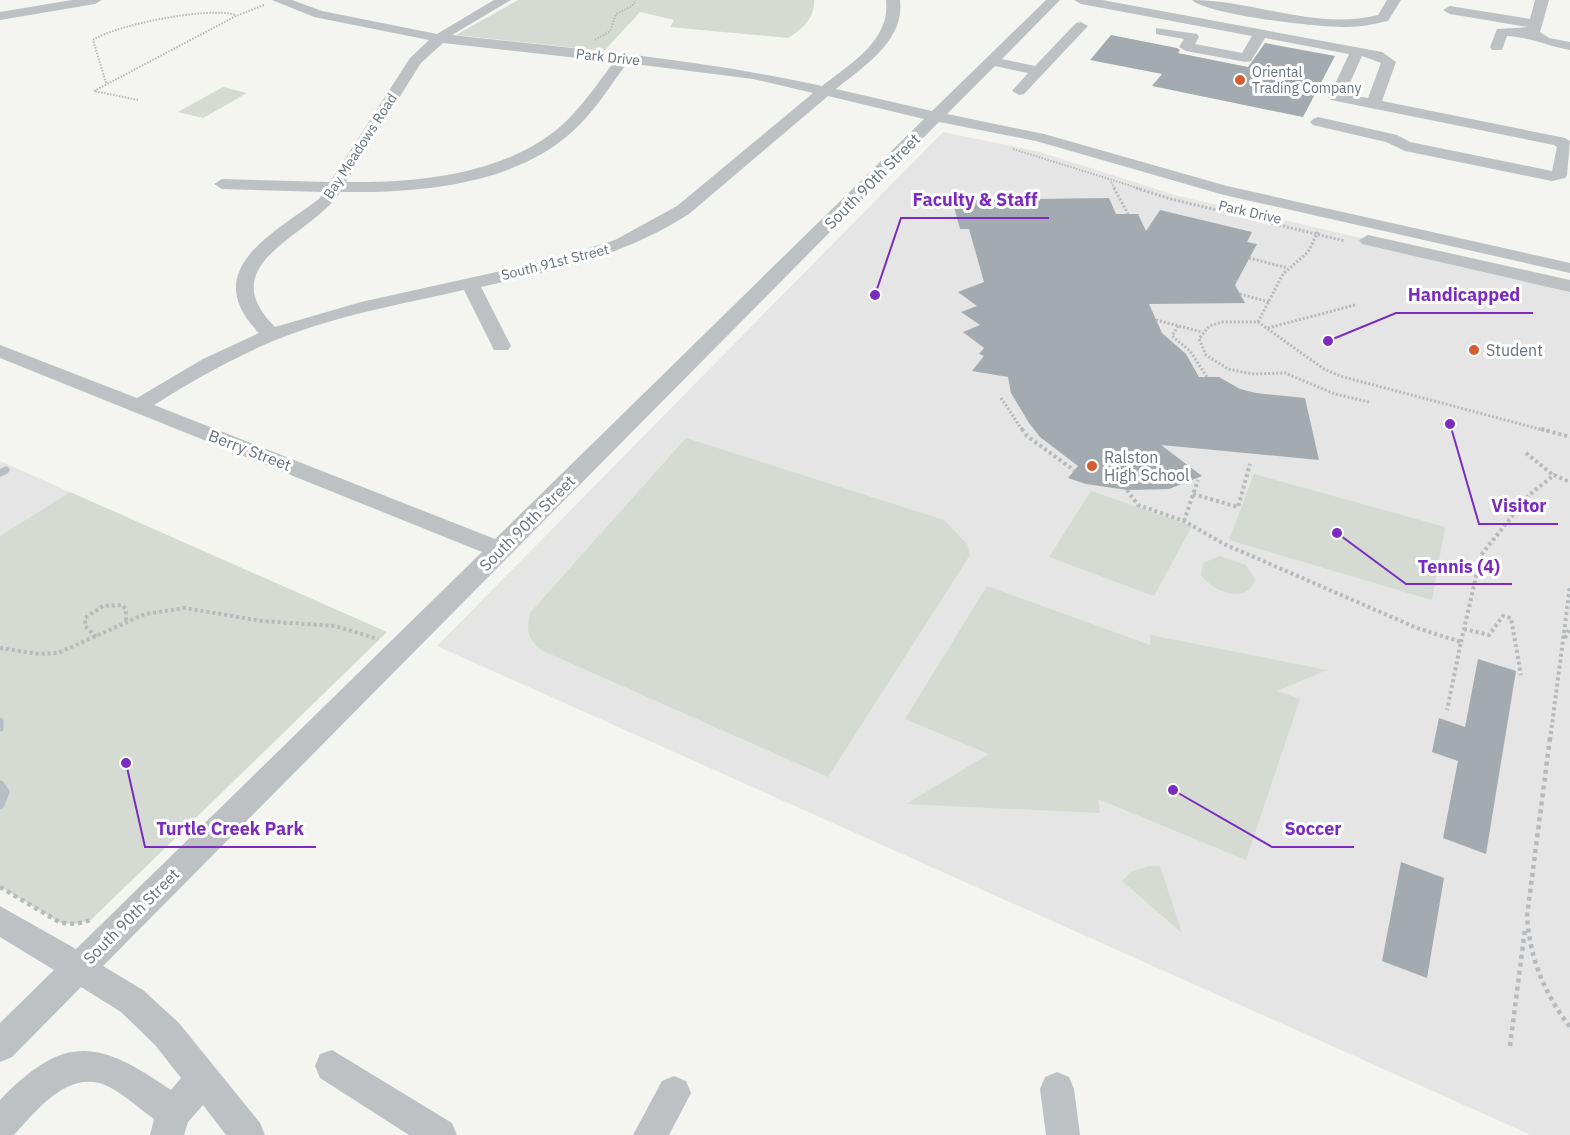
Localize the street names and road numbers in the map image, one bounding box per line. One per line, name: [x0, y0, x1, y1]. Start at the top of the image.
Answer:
street label: Park Drive: [575, 45, 641, 69]
street label: Bay Meadows Road: [319, 90, 401, 202]
street label: South 90th Street: [820, 129, 924, 233]
street label: Park Drive: [1217, 196, 1284, 228]
street label: South 91st Street: [499, 240, 611, 284]
street label: Berry Street: [206, 425, 294, 475]
street label: South 90th Street: [475, 471, 579, 575]
street label: South 90th Street: [79, 864, 183, 968]

